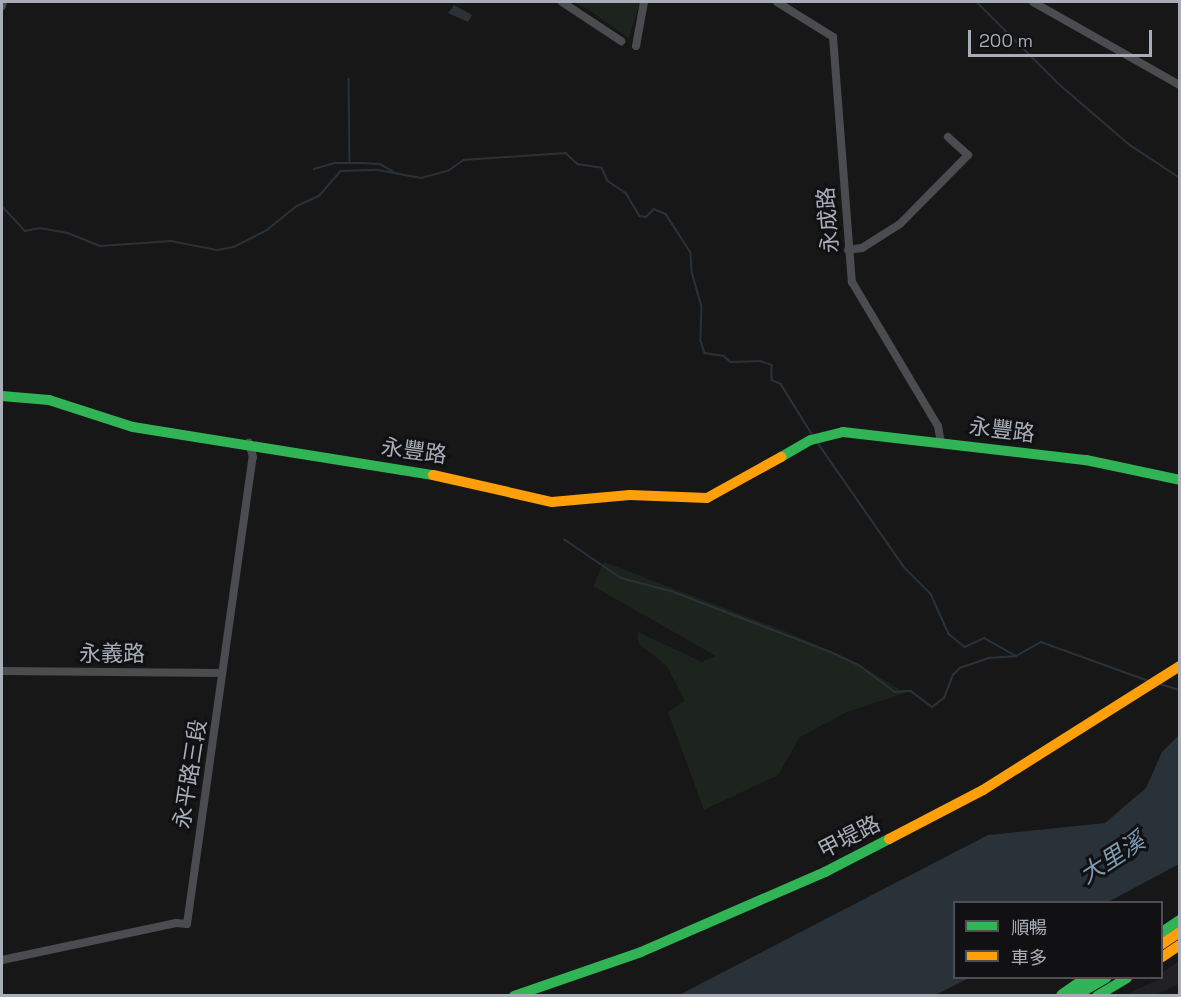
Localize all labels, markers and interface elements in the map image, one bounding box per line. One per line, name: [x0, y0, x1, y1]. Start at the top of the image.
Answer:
scale bar: [971, 18, 1156, 56]
text: 200 m: [979, 29, 1033, 52]
street label: 永成路: [813, 186, 843, 254]
street label: 永豐路: [968, 413, 1036, 447]
street label: 永豐路: [379, 433, 449, 469]
street label: 永義路: [79, 641, 145, 667]
street label: 永平路三段: [168, 718, 212, 830]
street label: 甲堤路: [814, 810, 884, 864]
water label: 大里溪: [1074, 826, 1150, 890]
legend: [953, 901, 1163, 979]
text: 順暢: [1011, 916, 1047, 939]
text: 車多: [1011, 946, 1047, 969]

